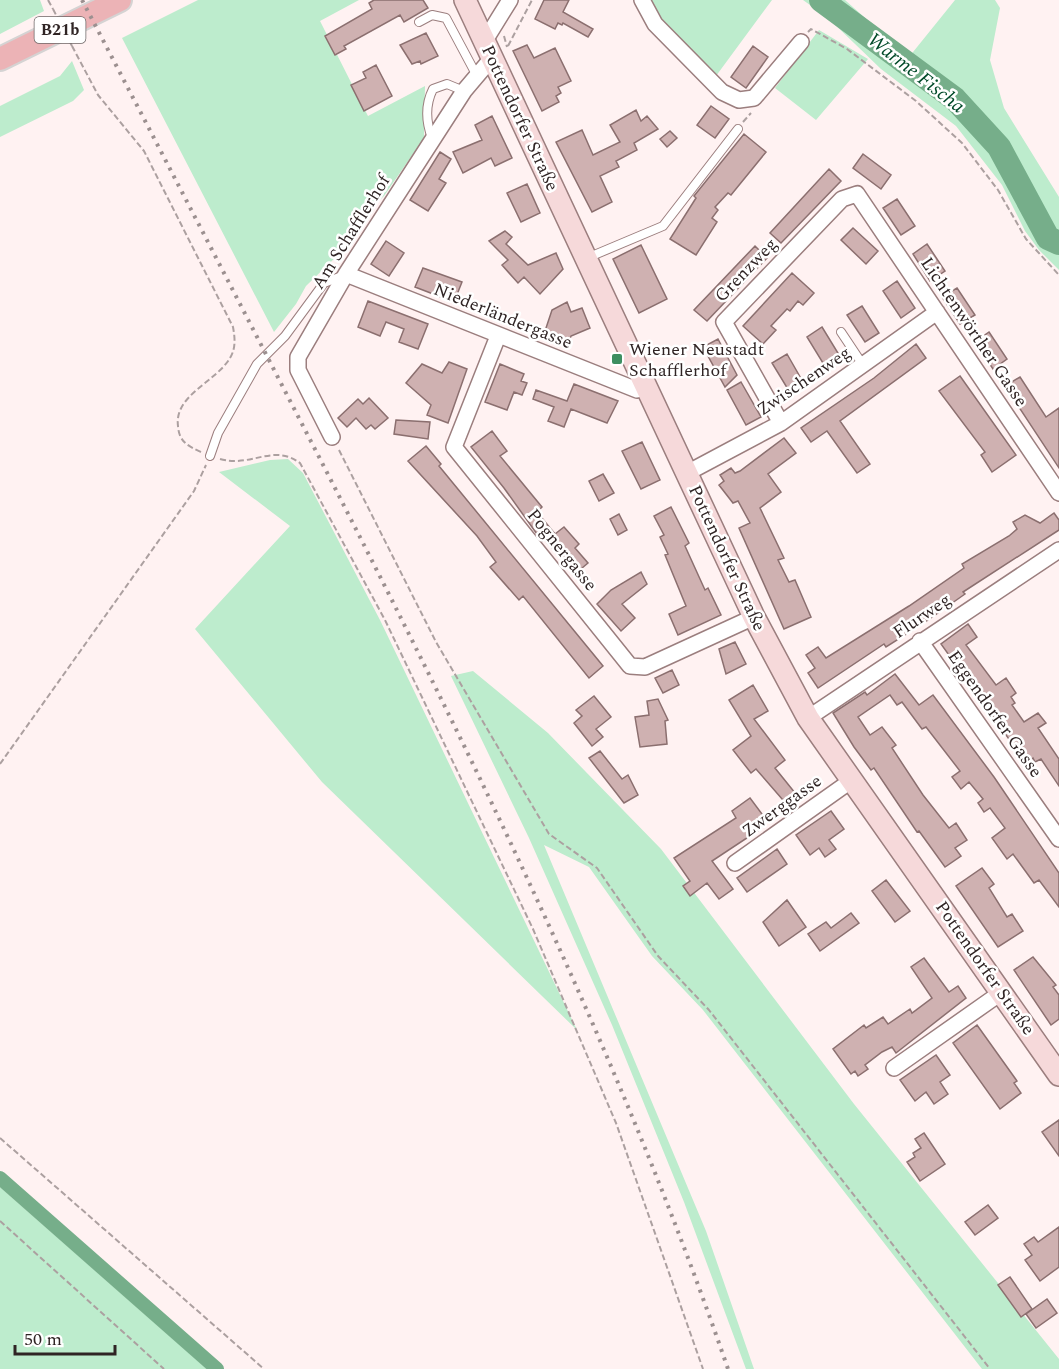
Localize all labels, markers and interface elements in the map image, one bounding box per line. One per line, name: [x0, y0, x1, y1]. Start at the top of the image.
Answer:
road number: B21b: [34, 17, 86, 43]
water label: Warme Fischa: [861, 25, 971, 121]
street label: Pottendorfer Straße: [474, 41, 566, 195]
street label: Am Schafflerhof: [305, 168, 398, 295]
street label: Grenzweg: [708, 232, 784, 308]
street label: Lichtenwörther Gasse: [914, 252, 1034, 412]
street label: Niederländergasse: [429, 276, 577, 356]
place label: Wiener Neustadt Schafflerhof: [629, 336, 764, 384]
street label: Zwischenweg: [752, 339, 856, 423]
marker: Wiener Neustadt Schafflerhof: [610, 352, 624, 366]
street label: Pottendorfer Straße: [681, 481, 773, 635]
street label: Pognergasse: [520, 503, 604, 597]
street label: Flurweg: [887, 587, 957, 645]
street label: Eggendorfer Gasse: [941, 645, 1049, 783]
street label: Zwerggasse: [737, 768, 827, 844]
street label: Pottendorfer Straße: [929, 895, 1041, 1041]
scale bar: [15, 1318, 116, 1356]
text: 50 m: [24, 1326, 62, 1353]

